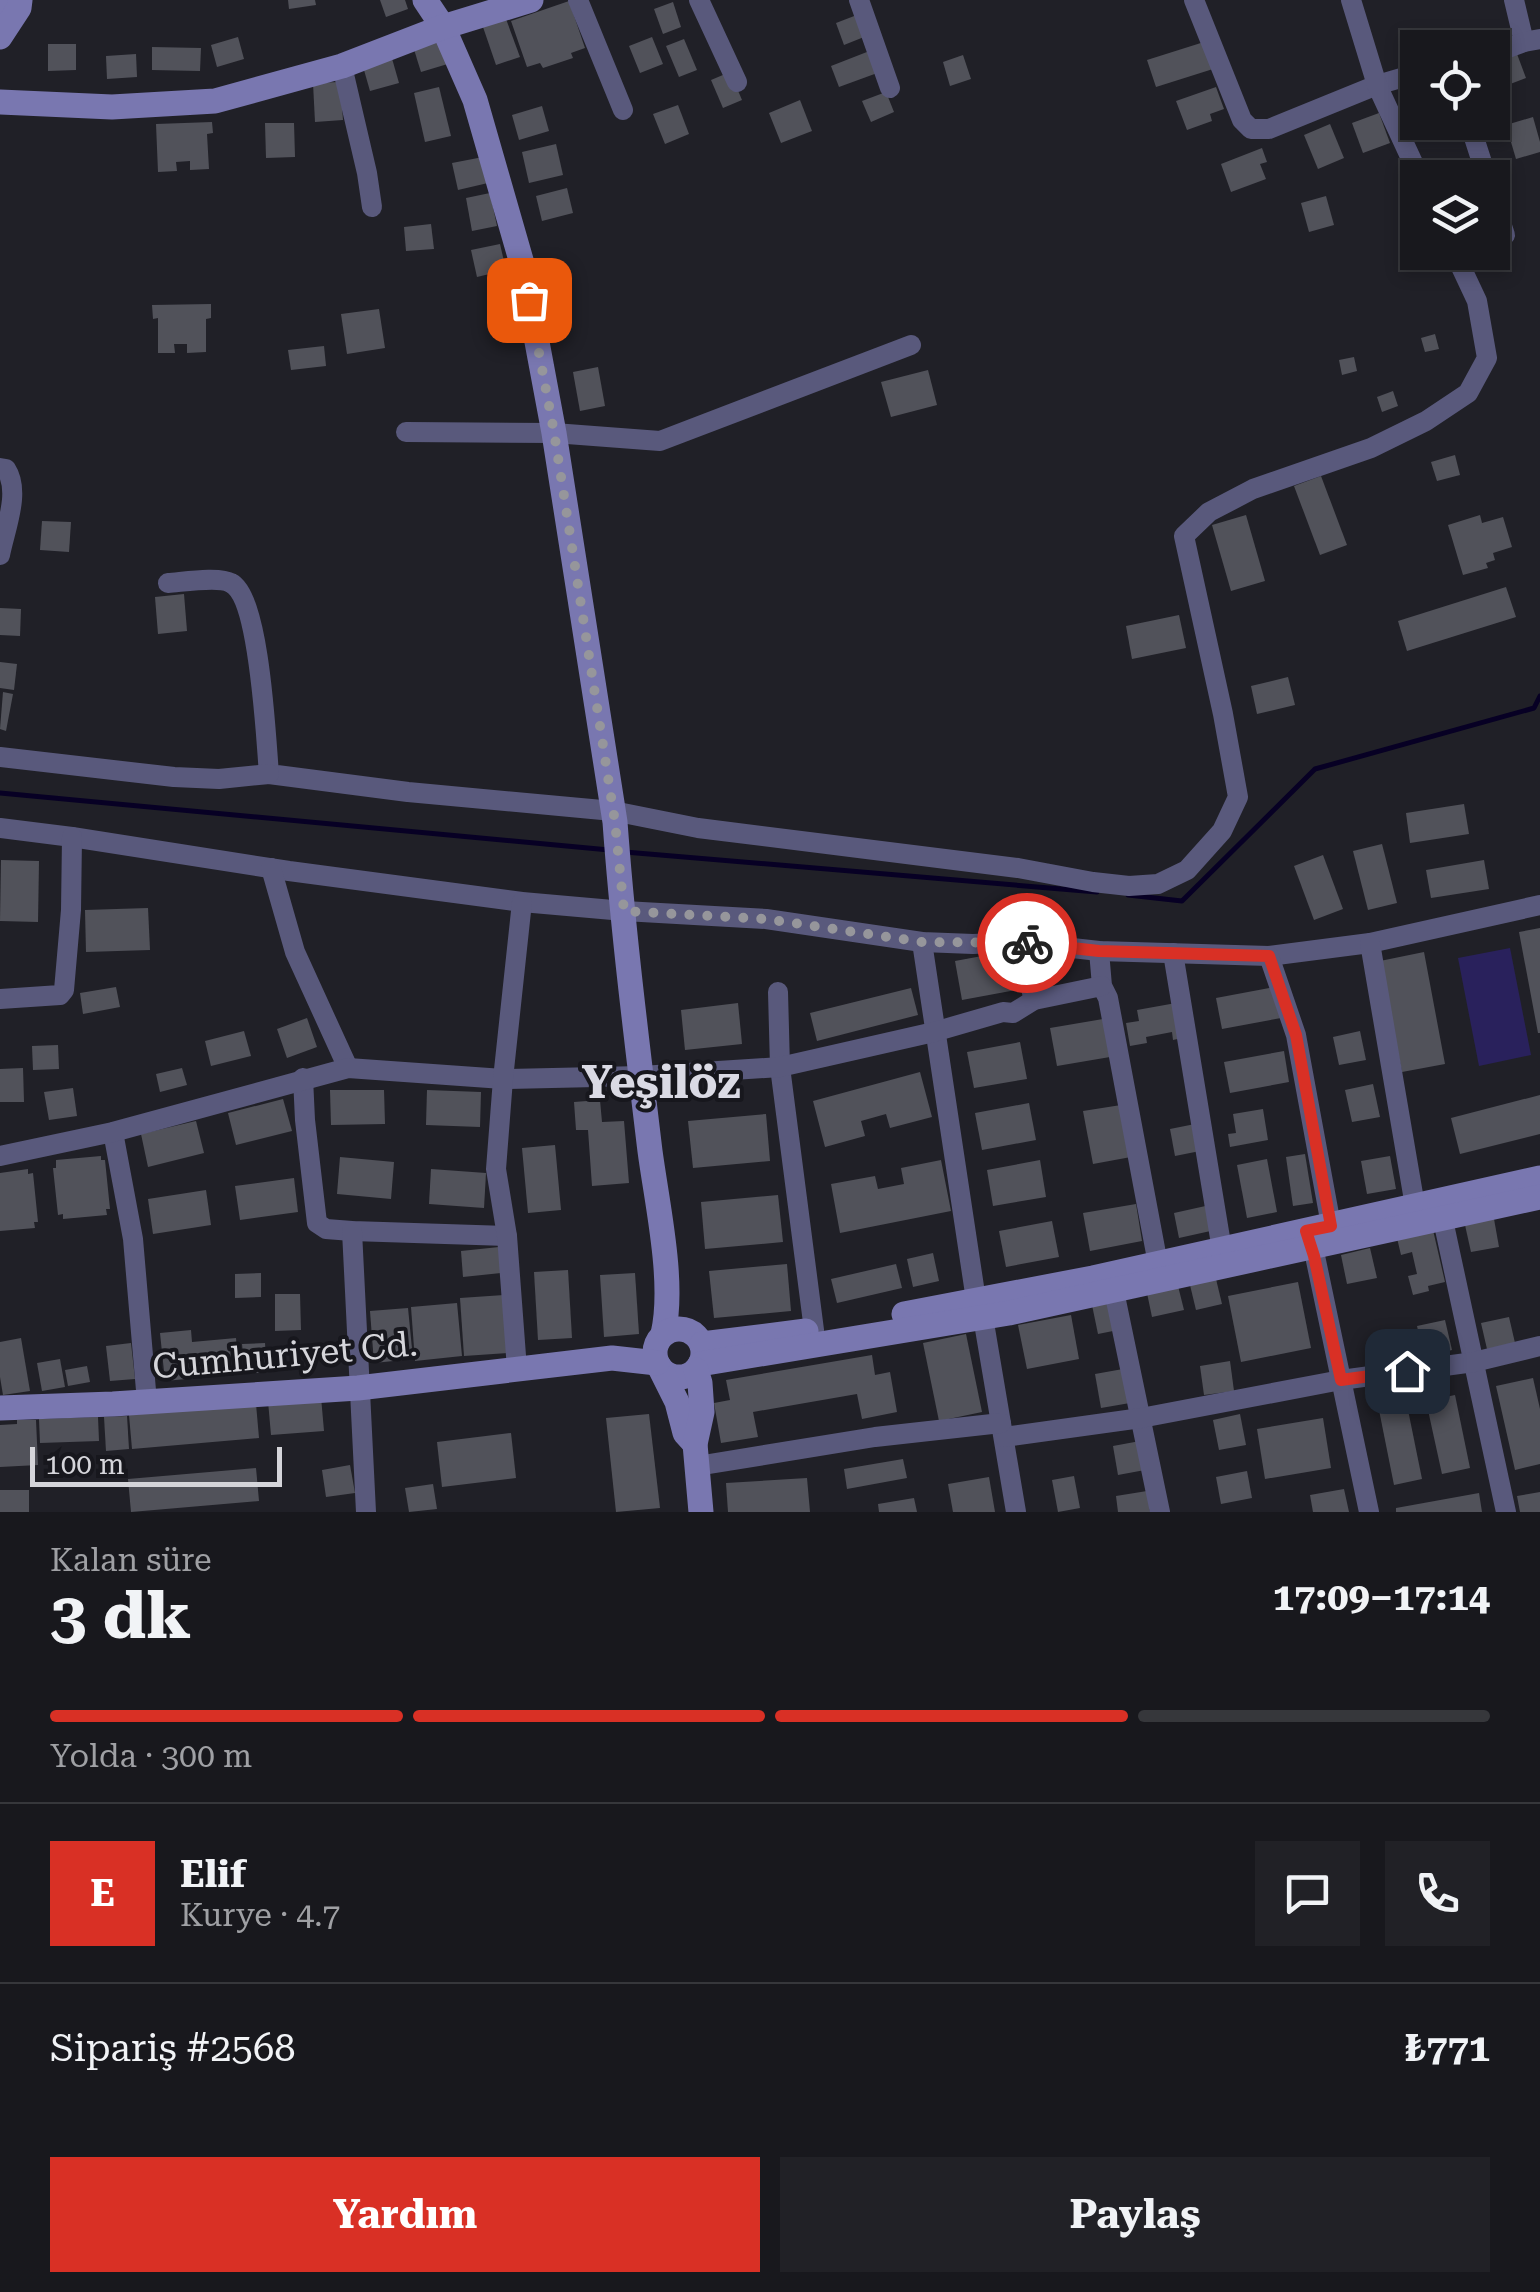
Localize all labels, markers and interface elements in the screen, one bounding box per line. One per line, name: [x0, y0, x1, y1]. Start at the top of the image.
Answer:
map controls: [1400, 30, 1510, 270]
button: locate: [1400, 30, 1510, 140]
button: layers: [1400, 160, 1510, 270]
pin: [487, 258, 572, 343]
icon: bag: [502, 273, 557, 328]
courier: [977, 893, 1077, 993]
icon: bike: [1000, 916, 1055, 971]
district label: Yeşilöz: [581, 1056, 741, 1109]
street label: Cumhuriyet Cd.: [151, 1323, 419, 1388]
pin: [1365, 1329, 1450, 1414]
icon: home: [1380, 1344, 1435, 1399]
scale bar: [30, 1442, 282, 1486]
text: 100 m: [45, 1448, 125, 1481]
text: Kalan süre: [50, 1541, 212, 1579]
text: 17:09–17:14: [1273, 1575, 1490, 1619]
text: 3 dk: [50, 1578, 191, 1654]
text: Yolda · 300 m: [50, 1737, 252, 1775]
button: chat: [1255, 1841, 1360, 1946]
button: phone: [1385, 1841, 1490, 1946]
text: Elif: [180, 1852, 246, 1896]
text: E: [90, 1871, 115, 1915]
text: Kurye · 4.7: [180, 1896, 340, 1934]
text: Sipariş #2568: [50, 2026, 295, 2070]
text: ₺771: [1405, 2026, 1490, 2070]
button: Yardım: [50, 2157, 760, 2272]
button: Paylaş: [780, 2157, 1490, 2272]

